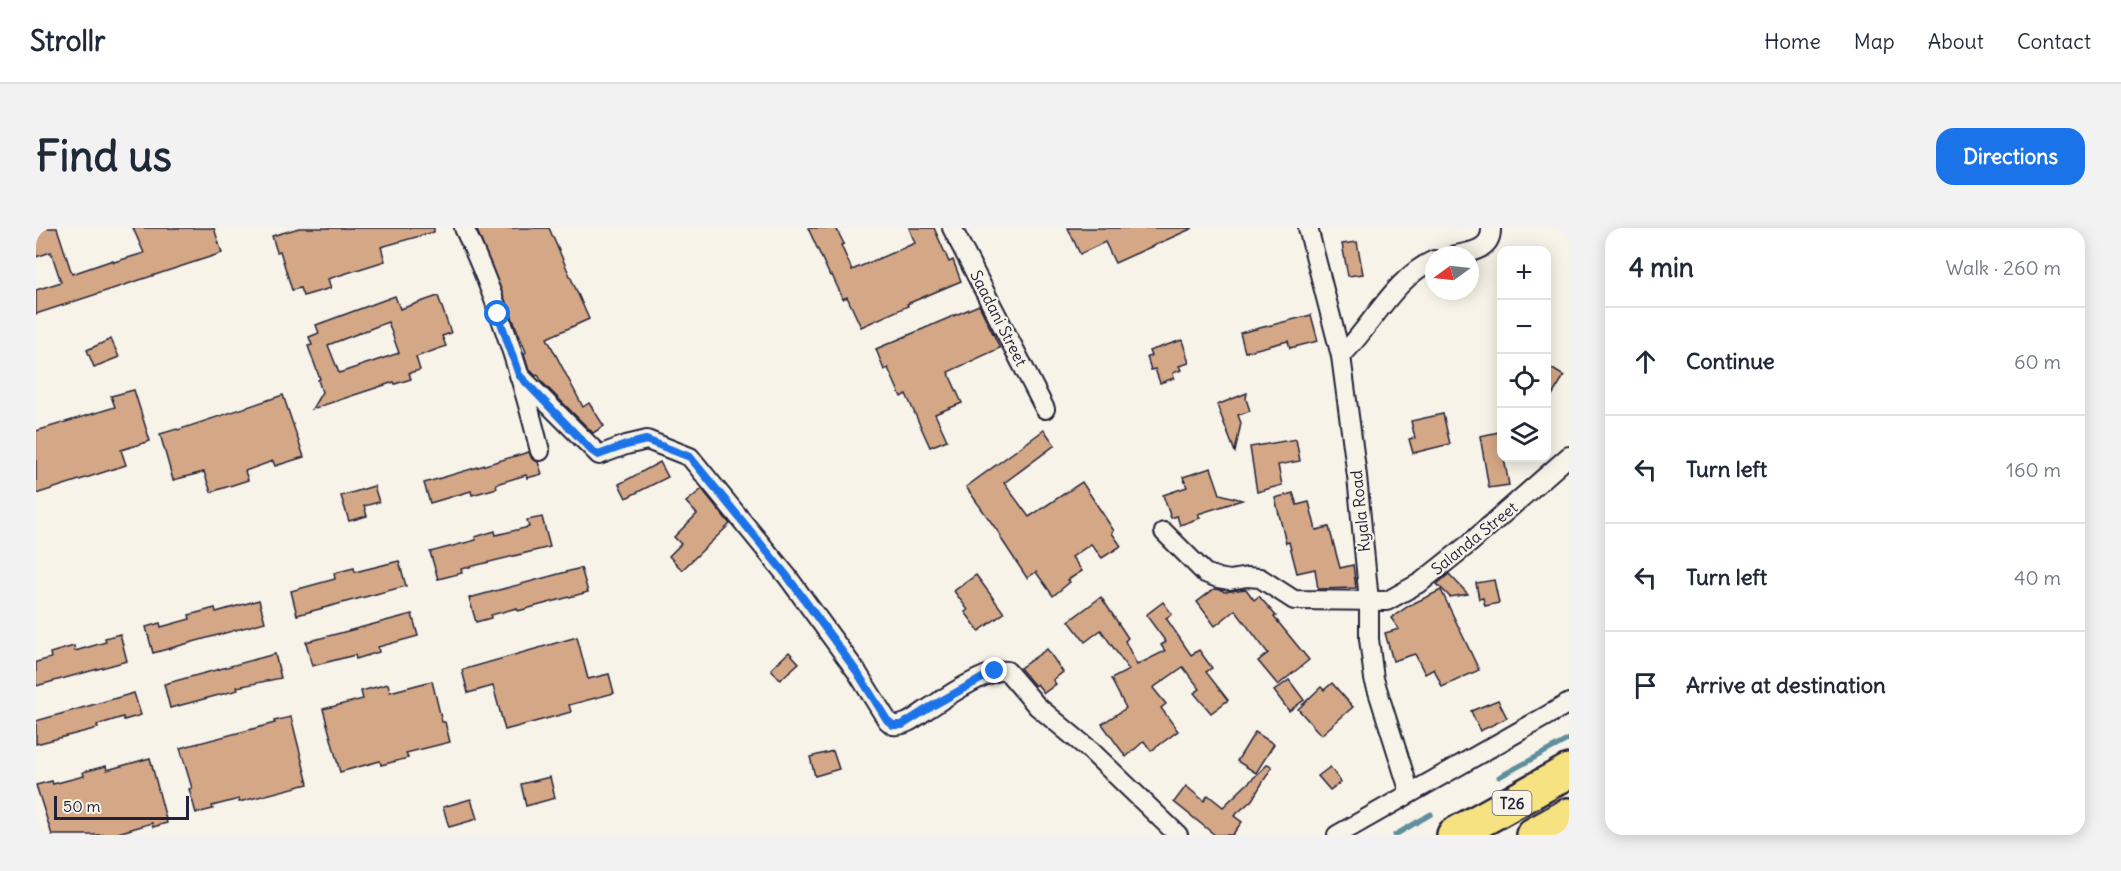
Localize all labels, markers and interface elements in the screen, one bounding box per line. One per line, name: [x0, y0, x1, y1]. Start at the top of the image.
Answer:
text: Strollr: [30, 23, 105, 59]
text: Home: [1764, 28, 1821, 55]
text: Map: [1854, 28, 1895, 55]
text: About: [1928, 28, 1984, 55]
text: Contact: [2017, 28, 2091, 55]
button: Directions: [1936, 128, 2085, 185]
text: Find us: [36, 130, 172, 182]
north arrow: [1425, 246, 1479, 300]
map controls: [1497, 246, 1551, 462]
button: +: [1497, 246, 1551, 300]
text: 4 min: [1629, 251, 1694, 284]
text: Walk · 260 m: [1945, 255, 2061, 280]
street label: Saadani Street: [966, 267, 1032, 370]
route start: [484, 300, 510, 326]
button: −: [1497, 300, 1551, 354]
icon: ahead: [1629, 345, 1662, 378]
text: Continue: [1686, 347, 1775, 375]
text: 60 m: [2014, 349, 2061, 374]
button: locate: [1497, 354, 1551, 408]
button: layers: [1497, 408, 1551, 462]
icon: left: [1629, 453, 1662, 486]
text: Turn left: [1686, 455, 1767, 483]
text: 160 m: [2006, 457, 2061, 482]
street label: Kyala Road: [1346, 469, 1374, 553]
street label: Salanda Street: [1427, 497, 1522, 579]
icon: left: [1629, 561, 1662, 594]
text: Turn left: [1686, 563, 1767, 591]
text: 40 m: [2014, 565, 2061, 590]
route end: [981, 657, 1007, 683]
icon: arrive: [1629, 669, 1662, 702]
text: Arrive at destination: [1686, 671, 1886, 699]
road number: T26: [1492, 791, 1532, 815]
scale bar: [54, 793, 189, 820]
text: 50 m: [63, 796, 101, 816]

